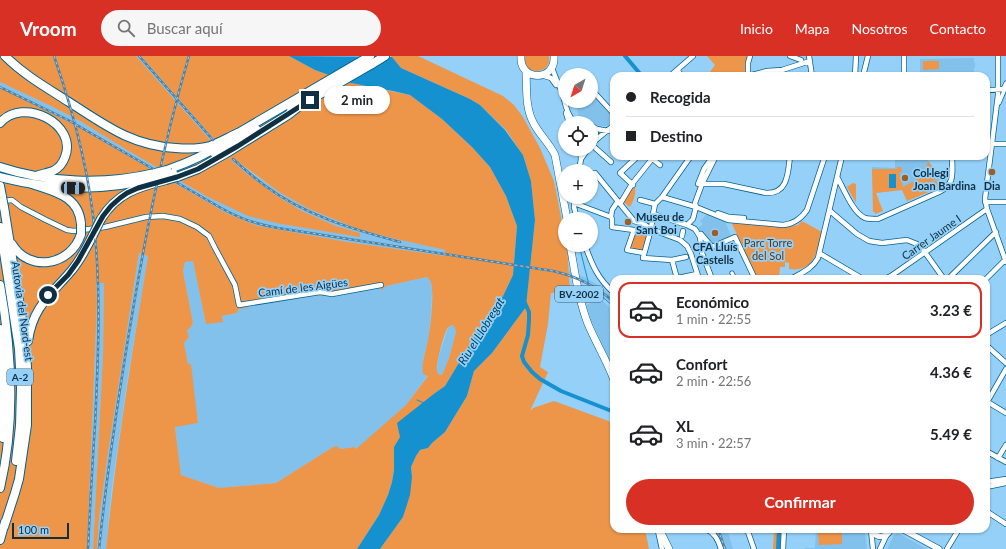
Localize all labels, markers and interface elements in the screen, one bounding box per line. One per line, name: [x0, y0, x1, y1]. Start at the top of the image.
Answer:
search box: [101, 10, 381, 46]
text: Vroom: [20, 17, 77, 40]
icon: search: [115, 17, 137, 39]
text: Buscar aquí: [147, 19, 223, 37]
text: Inicio: [740, 20, 773, 37]
text: Mapa: [795, 20, 829, 37]
text: Nosotros: [851, 20, 908, 37]
text: Contacto: [930, 20, 986, 37]
north arrow: [558, 68, 598, 108]
map controls: [558, 68, 598, 252]
callout: 2 min: [324, 86, 390, 114]
text: Recogida: [650, 88, 711, 106]
route end: [301, 91, 319, 109]
text: 2 min: [341, 92, 373, 108]
button: locate: [558, 116, 598, 156]
text: Destino: [650, 127, 703, 145]
button: +: [558, 164, 598, 204]
place label: Col·legi Joan Bardina: [913, 166, 976, 192]
marker: Dia: [987, 167, 997, 177]
marker: Col·legi Joan Bardina: [900, 173, 910, 183]
place label: Dia: [984, 179, 1000, 192]
car: [61, 182, 85, 194]
place label: Museu de Sant Boi: [636, 210, 684, 236]
button: −: [558, 212, 598, 252]
street label: Carrer Jaume I: [899, 212, 963, 262]
marker: Museu de Sant Boi: [623, 217, 633, 227]
marker: CFA Lluís Castells: [710, 228, 720, 238]
park label: Parc Torre del Sol: [744, 236, 792, 262]
place label: CFA Lluís Castells: [692, 240, 738, 266]
street label: Autovia del Nord-est: [10, 260, 36, 362]
street label: Camí de les Aigües: [257, 275, 349, 299]
route start: [39, 286, 57, 304]
road number: BV-2002: [555, 286, 603, 302]
icon: car: [628, 292, 664, 328]
text: Económico: [676, 293, 749, 311]
water label: Riu el Llobregat: [454, 294, 508, 367]
text: 3.23 €: [930, 301, 972, 319]
text: 1 min · 22:55: [676, 311, 751, 327]
icon: car: [628, 354, 664, 390]
text: Confort: [676, 355, 728, 373]
text: 4.36 €: [930, 363, 972, 381]
road number: A-2: [7, 369, 33, 385]
text: 2 min · 22:56: [676, 373, 751, 389]
icon: car: [628, 416, 664, 452]
text: XL: [676, 417, 694, 435]
text: 5.49 €: [930, 425, 972, 443]
text: 3 min · 22:57: [676, 435, 751, 451]
button: Confirmar: [626, 479, 974, 525]
scale bar: [12, 521, 69, 540]
text: 100 m: [18, 523, 49, 536]

